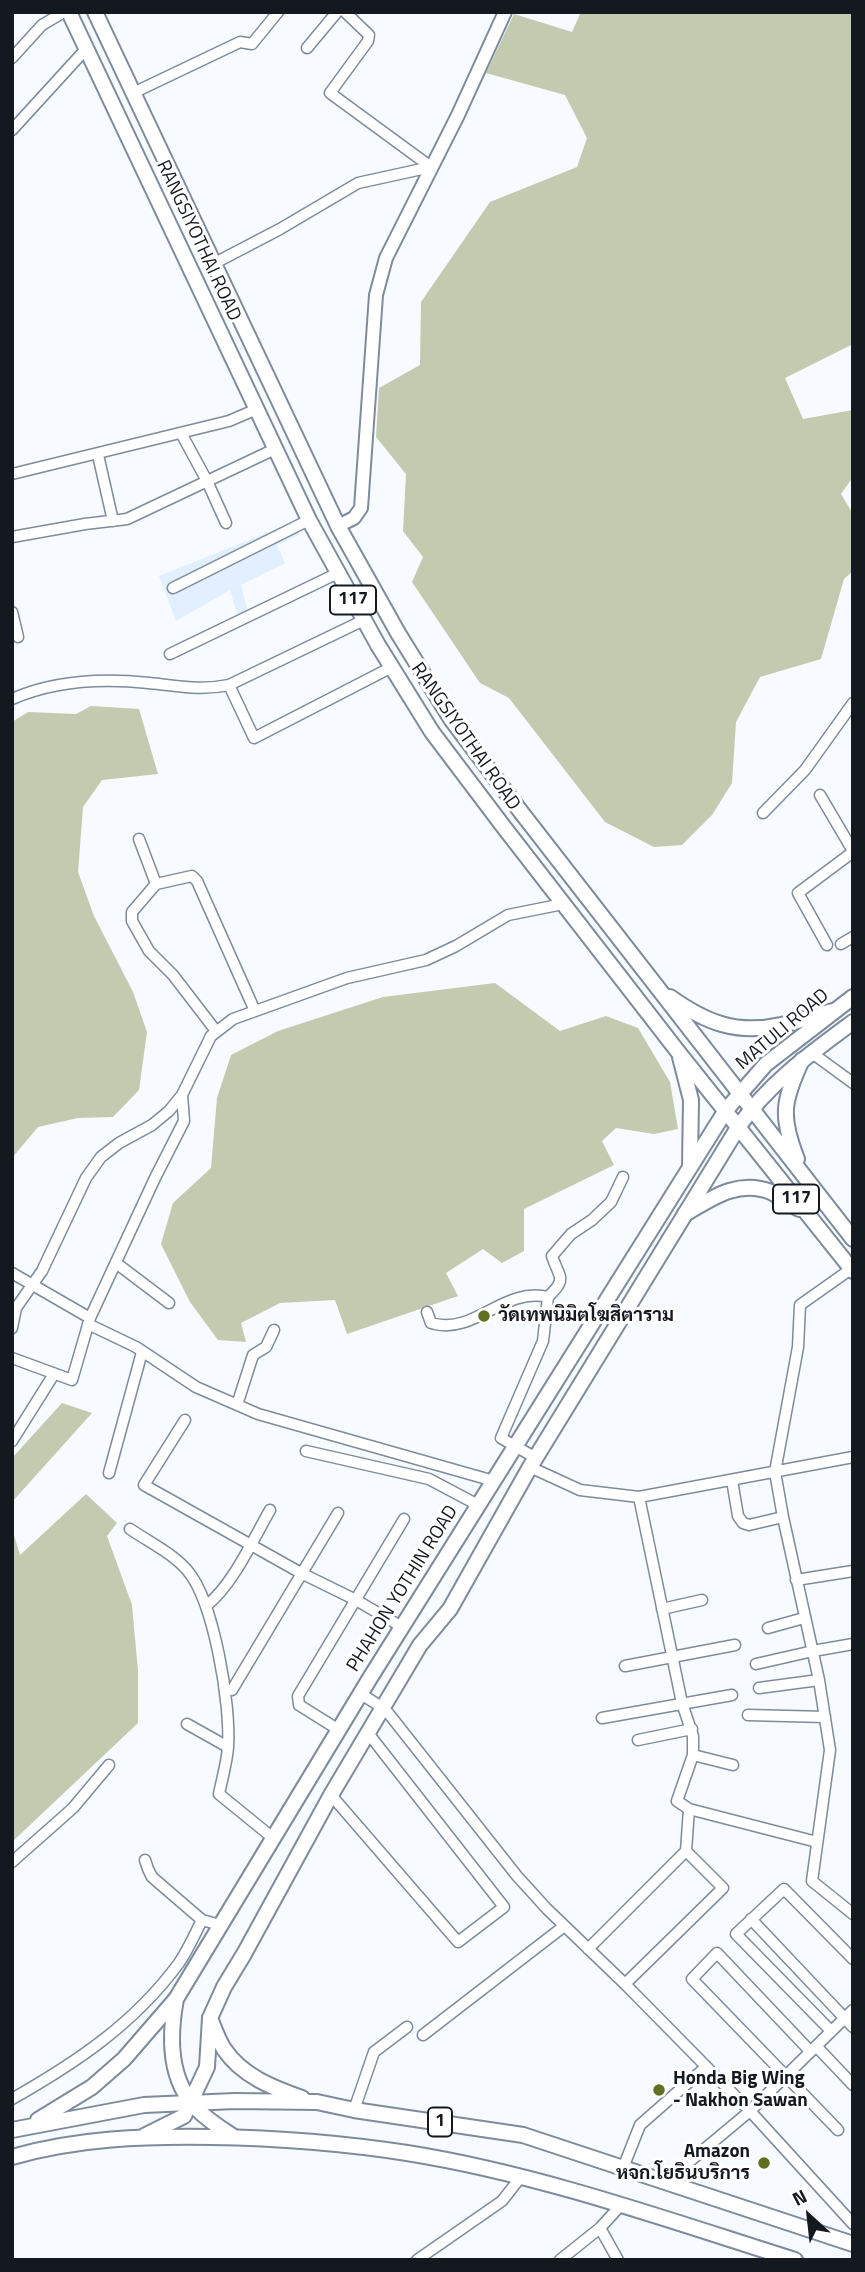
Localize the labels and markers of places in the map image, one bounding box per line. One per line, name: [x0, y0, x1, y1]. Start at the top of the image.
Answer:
place label: วัดเทพนิมิตโฆสิตาราม: [498, 1305, 674, 1327]
marker: วัดเทพนิมิตโฆสิตาราม: [476, 1308, 492, 1324]
place label: Honda Big Wing - Nakhon Sawan: [673, 2068, 808, 2112]
marker: Honda Big Wing - Nakhon Sawan: [651, 2082, 667, 2098]
place label: Amazon หจก.โยธินบริการ: [616, 2141, 750, 2185]
marker: Amazon หจก.โยธินบริการ: [756, 2155, 772, 2171]

